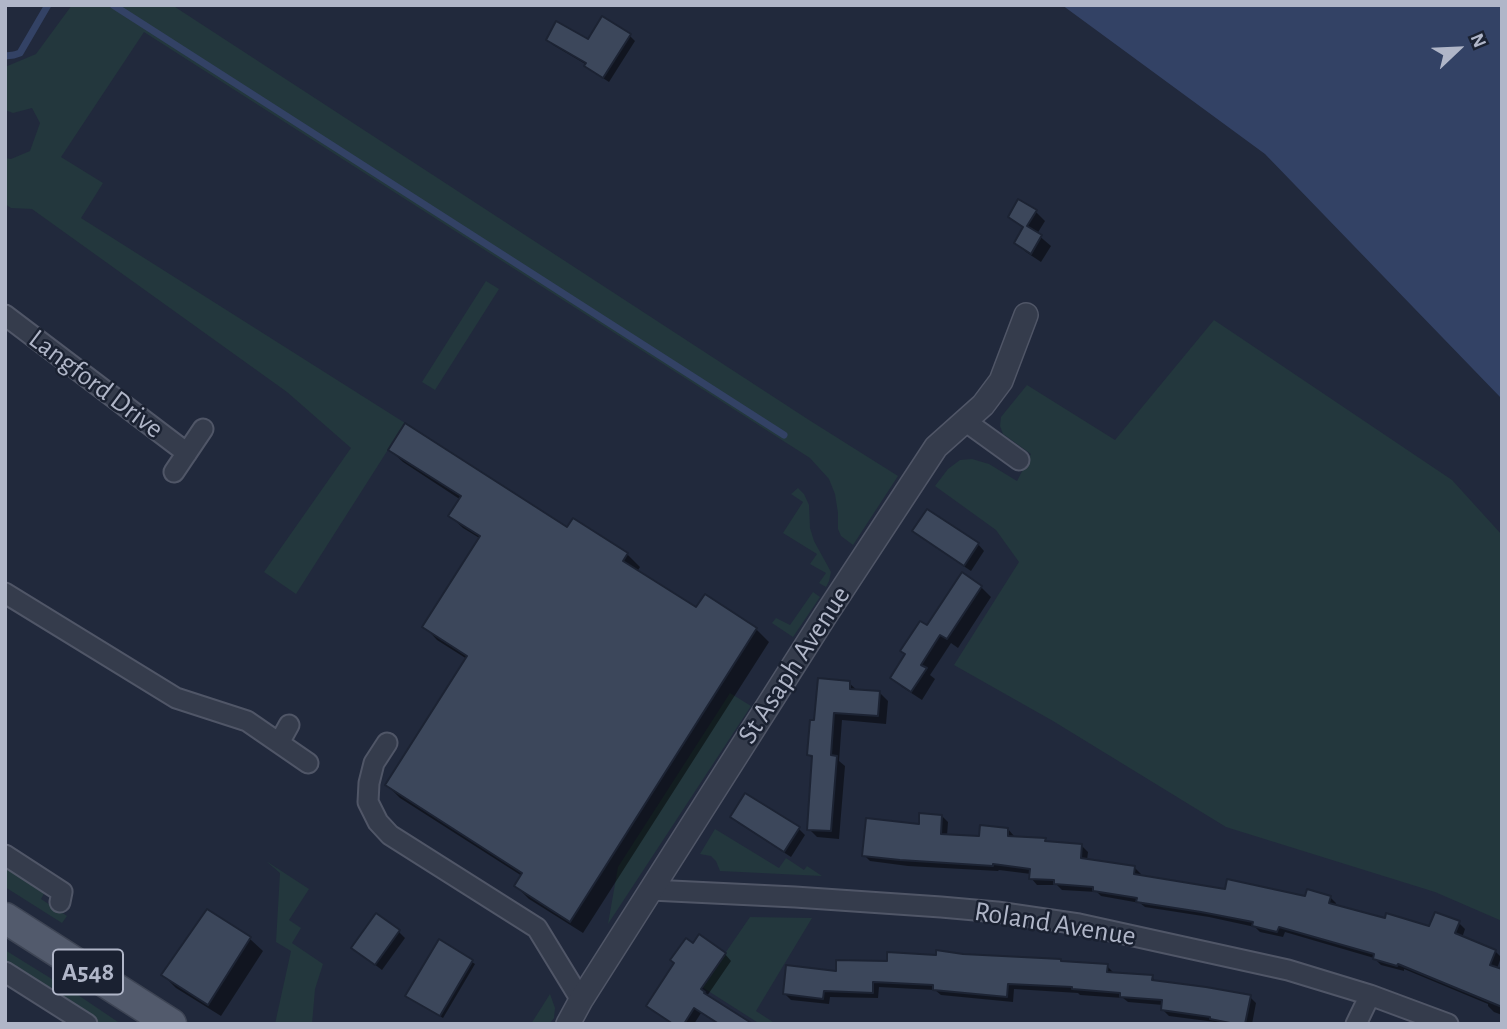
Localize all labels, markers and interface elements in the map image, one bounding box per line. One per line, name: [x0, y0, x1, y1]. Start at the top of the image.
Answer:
north arrow: [1423, 14, 1493, 84]
text: N: [1466, 31, 1489, 50]
street label: Langford Drive: [22, 322, 170, 446]
street label: St Asaph Avenue: [731, 580, 857, 750]
street label: Roland Avenue: [972, 895, 1138, 953]
road number: A548: [53, 950, 123, 995]

